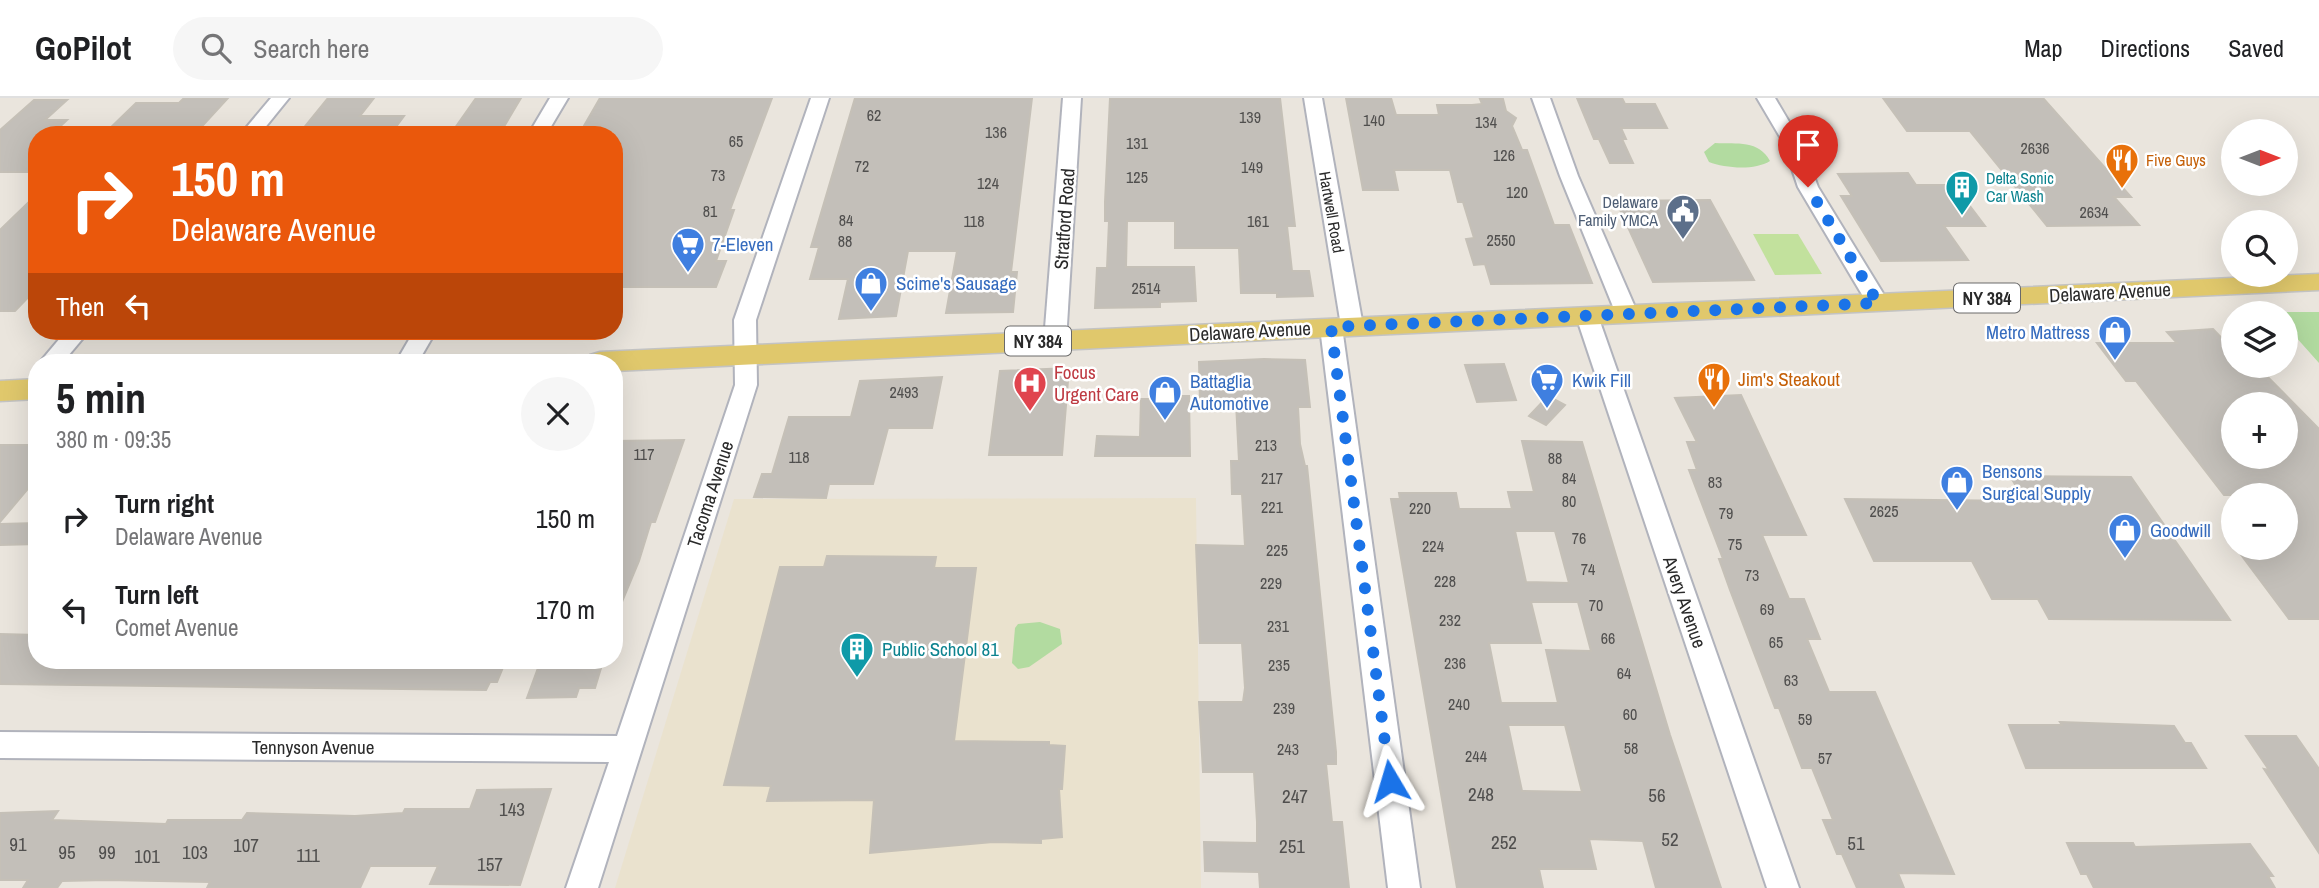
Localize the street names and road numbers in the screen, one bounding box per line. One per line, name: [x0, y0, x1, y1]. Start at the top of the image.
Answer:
street label: Stratford Road: [1047, 168, 1081, 270]
street label: Hartwell Road: [1314, 170, 1350, 254]
street label: Delaware Avenue: [2048, 276, 2172, 308]
road number: NY 384: [1954, 284, 2020, 313]
street label: Delaware Avenue: [1188, 315, 1312, 347]
road number: NY 384: [1005, 327, 1071, 356]
street label: Tacoma Avenue: [681, 437, 739, 551]
street label: Avery Avenue: [1657, 552, 1713, 651]
street label: Tennyson Avenue: [252, 734, 374, 760]

